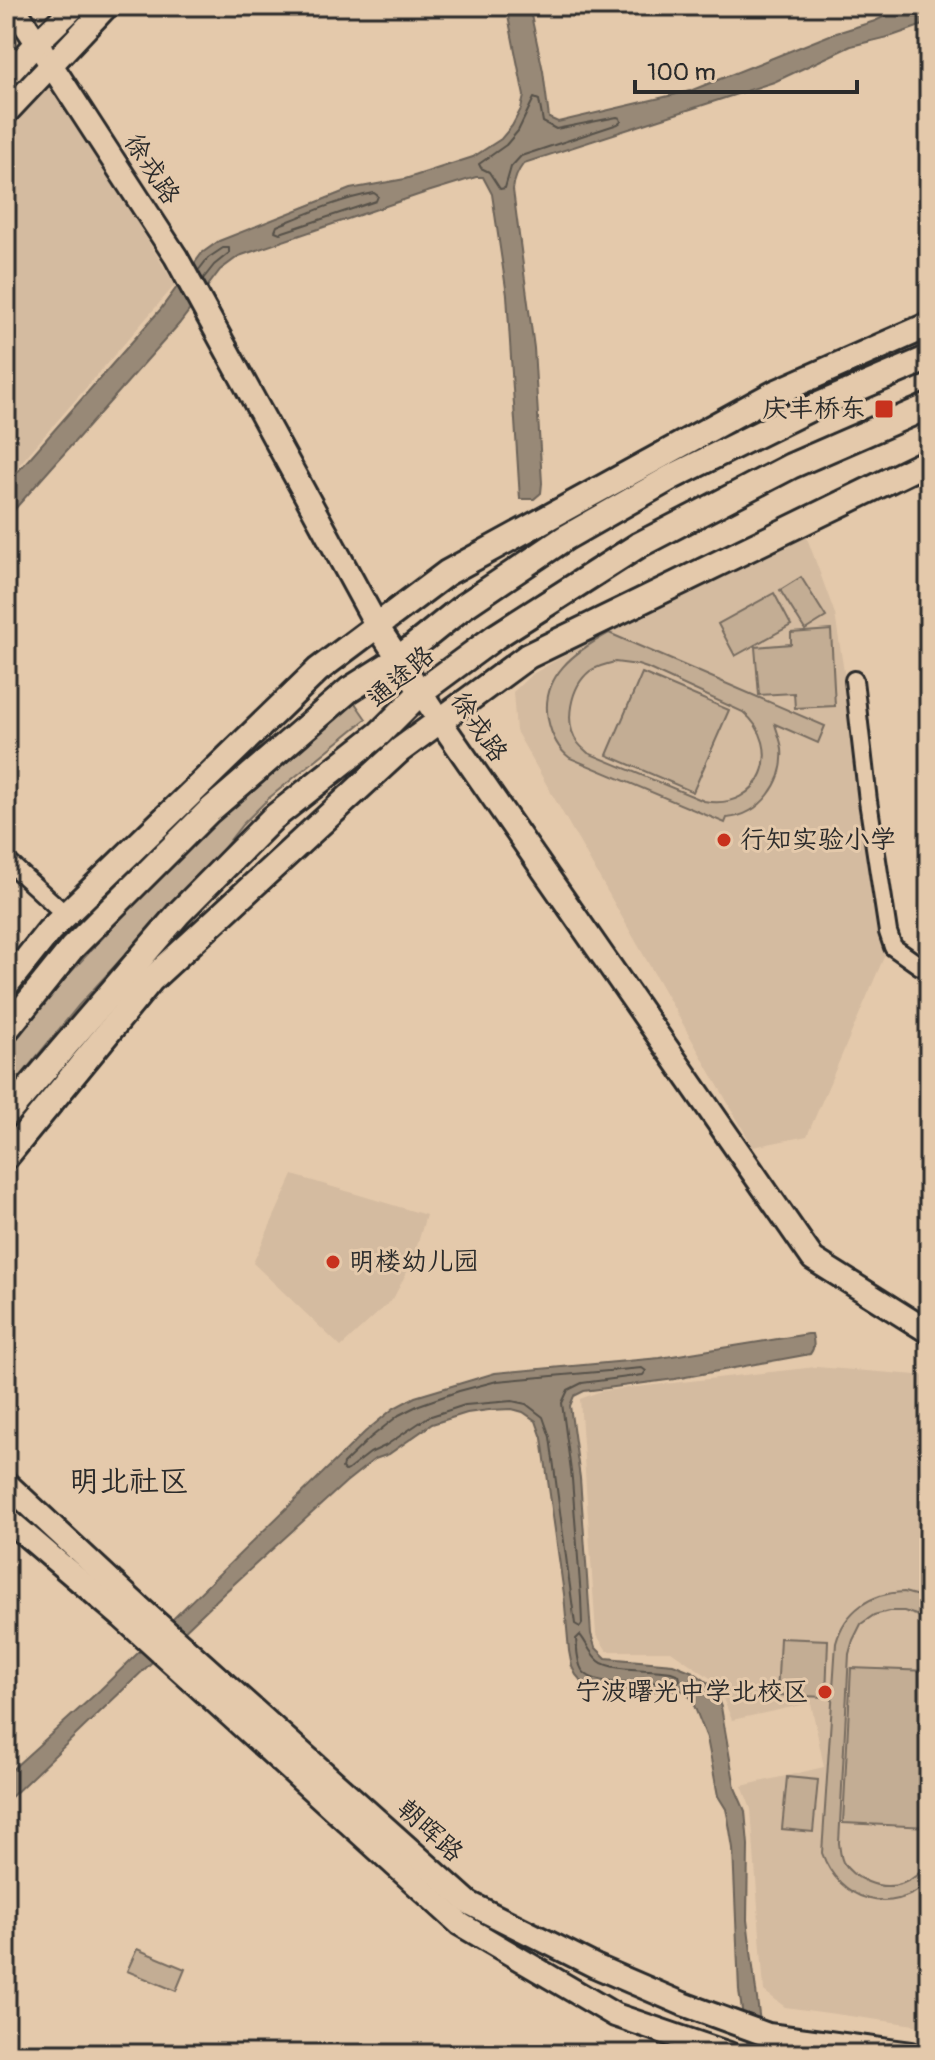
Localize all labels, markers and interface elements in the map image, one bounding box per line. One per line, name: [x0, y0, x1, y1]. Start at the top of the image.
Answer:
scale bar: [635, 44, 857, 94]
text: 100 m: [647, 58, 716, 87]
street label: 徐戎路: [117, 128, 187, 210]
place label: 庆丰桥东: [762, 393, 866, 425]
marker: 庆丰桥东: [873, 398, 895, 420]
street label: 通途路: [361, 639, 441, 715]
street label: 徐戎路: [444, 686, 514, 768]
place label: 行知实验小学: [740, 824, 896, 856]
marker: 行知实验小学: [715, 831, 733, 849]
place label: 明楼幼儿园: [349, 1246, 479, 1278]
marker: 明楼幼儿园: [324, 1253, 342, 1271]
district label: 明北社区: [69, 1463, 189, 1500]
place label: 宁波曙光中学北校区: [575, 1676, 809, 1708]
marker: 宁波曙光中学北校区: [816, 1683, 834, 1701]
street label: 朝晖路: [390, 1793, 470, 1869]

